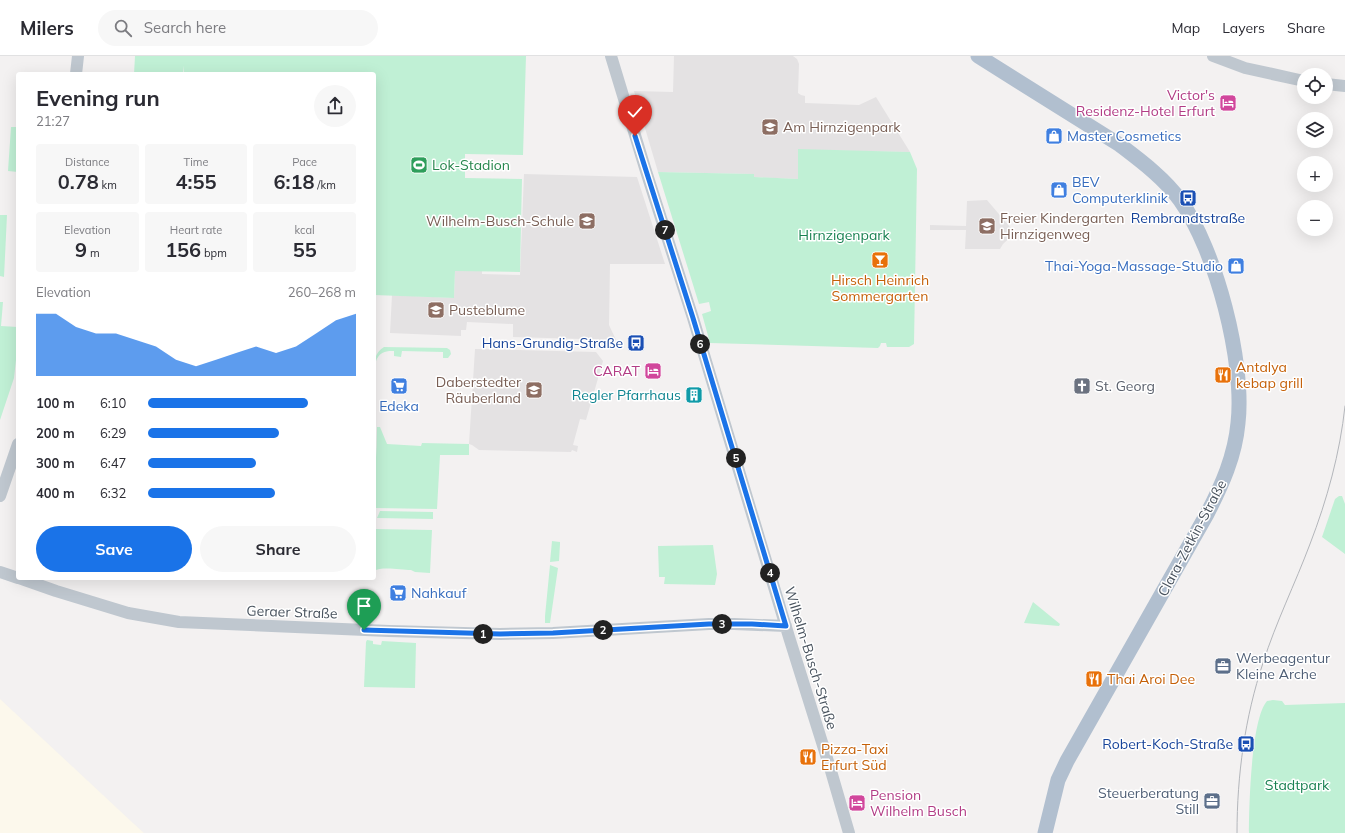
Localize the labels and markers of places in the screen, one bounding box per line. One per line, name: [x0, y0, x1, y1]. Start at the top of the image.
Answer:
place label: Victor's Residenz-Hotel Erfurt: [1076, 86, 1215, 120]
hotel icon: Victor's Residenz-Hotel Erfurt: [1218, 93, 1238, 113]
pin: [618, 95, 652, 136]
school or university icon: Am Hirnzigenpark: [760, 117, 780, 137]
place label: Am Hirnzigenpark: [783, 118, 901, 136]
shop icon: Master Cosmetics: [1044, 126, 1064, 146]
place label: Master Cosmetics: [1067, 127, 1182, 145]
sports icon: Lok-Stadion: [409, 155, 429, 175]
place label: Lok-Stadion: [432, 156, 510, 174]
place label: BEV Computerklinik: [1072, 173, 1169, 207]
shop icon: BEV Computerklinik: [1049, 180, 1069, 200]
bus stop icon: Rembrandtstraße: [1178, 188, 1198, 208]
place label: Freier Kindergarten Hirnzigenweg: [1000, 209, 1124, 243]
place label: Rembrandtstraße: [1131, 209, 1245, 227]
school or university icon: Wilhelm-Busch-Schule: [577, 211, 597, 231]
place label: Wilhelm-Busch-Schule: [426, 212, 574, 230]
school or university icon: Freier Kindergarten Hirnzigenweg: [977, 216, 997, 236]
pin: 7: [655, 220, 675, 240]
bar icon: Hirsch Heinrich Sommergarten: [870, 250, 890, 270]
shop icon: Thai-Yoga-Massage-Studio: [1226, 256, 1246, 276]
place label: Thai-Yoga-Massage-Studio: [1045, 257, 1223, 275]
place label: Hirsch Heinrich Sommergarten: [831, 271, 929, 305]
school or university icon: Pusteblume: [426, 300, 446, 320]
place label: Pusteblume: [449, 301, 525, 319]
bus stop icon: Hans-Grundig-Straße: [626, 333, 646, 353]
place label: Hans-Grundig-Straße: [482, 334, 623, 352]
pin: 6: [690, 334, 710, 354]
place label: Antalya kebap grill: [1236, 358, 1303, 392]
hotel icon: CARAT: [643, 361, 663, 381]
place label: CARAT: [593, 362, 641, 380]
restaurant icon: Antalya kebap grill: [1213, 365, 1233, 385]
place label: Daberstedter Räuberland: [436, 373, 522, 407]
supermarket icon: Edeka: [389, 376, 409, 396]
church icon: St. Georg: [1072, 376, 1092, 396]
place label: St. Georg: [1095, 377, 1155, 395]
school or university icon: Daberstedter Räuberland: [524, 380, 544, 400]
building icon: Regler Pfarrhaus: [684, 385, 704, 405]
place label: Regler Pfarrhaus: [572, 386, 681, 404]
place label: Edeka: [379, 397, 419, 415]
pin: 5: [726, 448, 746, 468]
pin: 4: [760, 563, 780, 583]
supermarket icon: Nahkauf: [388, 583, 408, 603]
place label: Nahkauf: [411, 584, 467, 602]
pin: [347, 589, 381, 630]
pin: 3: [712, 614, 732, 634]
pin: 2: [593, 620, 613, 640]
pin: 1: [473, 624, 493, 644]
place label: Werbeagentur Kleine Arche: [1236, 649, 1331, 683]
office icon: Werbeagentur Kleine Arche: [1213, 656, 1233, 676]
restaurant icon: Thai Aroi Dee: [1084, 669, 1104, 689]
place label: Thai Aroi Dee: [1107, 670, 1195, 688]
bus stop icon: Robert-Koch-Straße: [1236, 734, 1256, 754]
place label: Robert-Koch-Straße: [1102, 735, 1233, 753]
place label: Pizza-Taxi Erfurt Süd: [821, 740, 888, 774]
restaurant icon: Pizza-Taxi Erfurt Süd: [798, 747, 818, 767]
place label: Steuerberatung Still: [1098, 784, 1199, 818]
place label: Pension Wilhelm Busch: [870, 786, 967, 820]
office icon: Steuerberatung Still: [1202, 791, 1222, 811]
hotel icon: Pension Wilhelm Busch: [847, 793, 867, 813]

